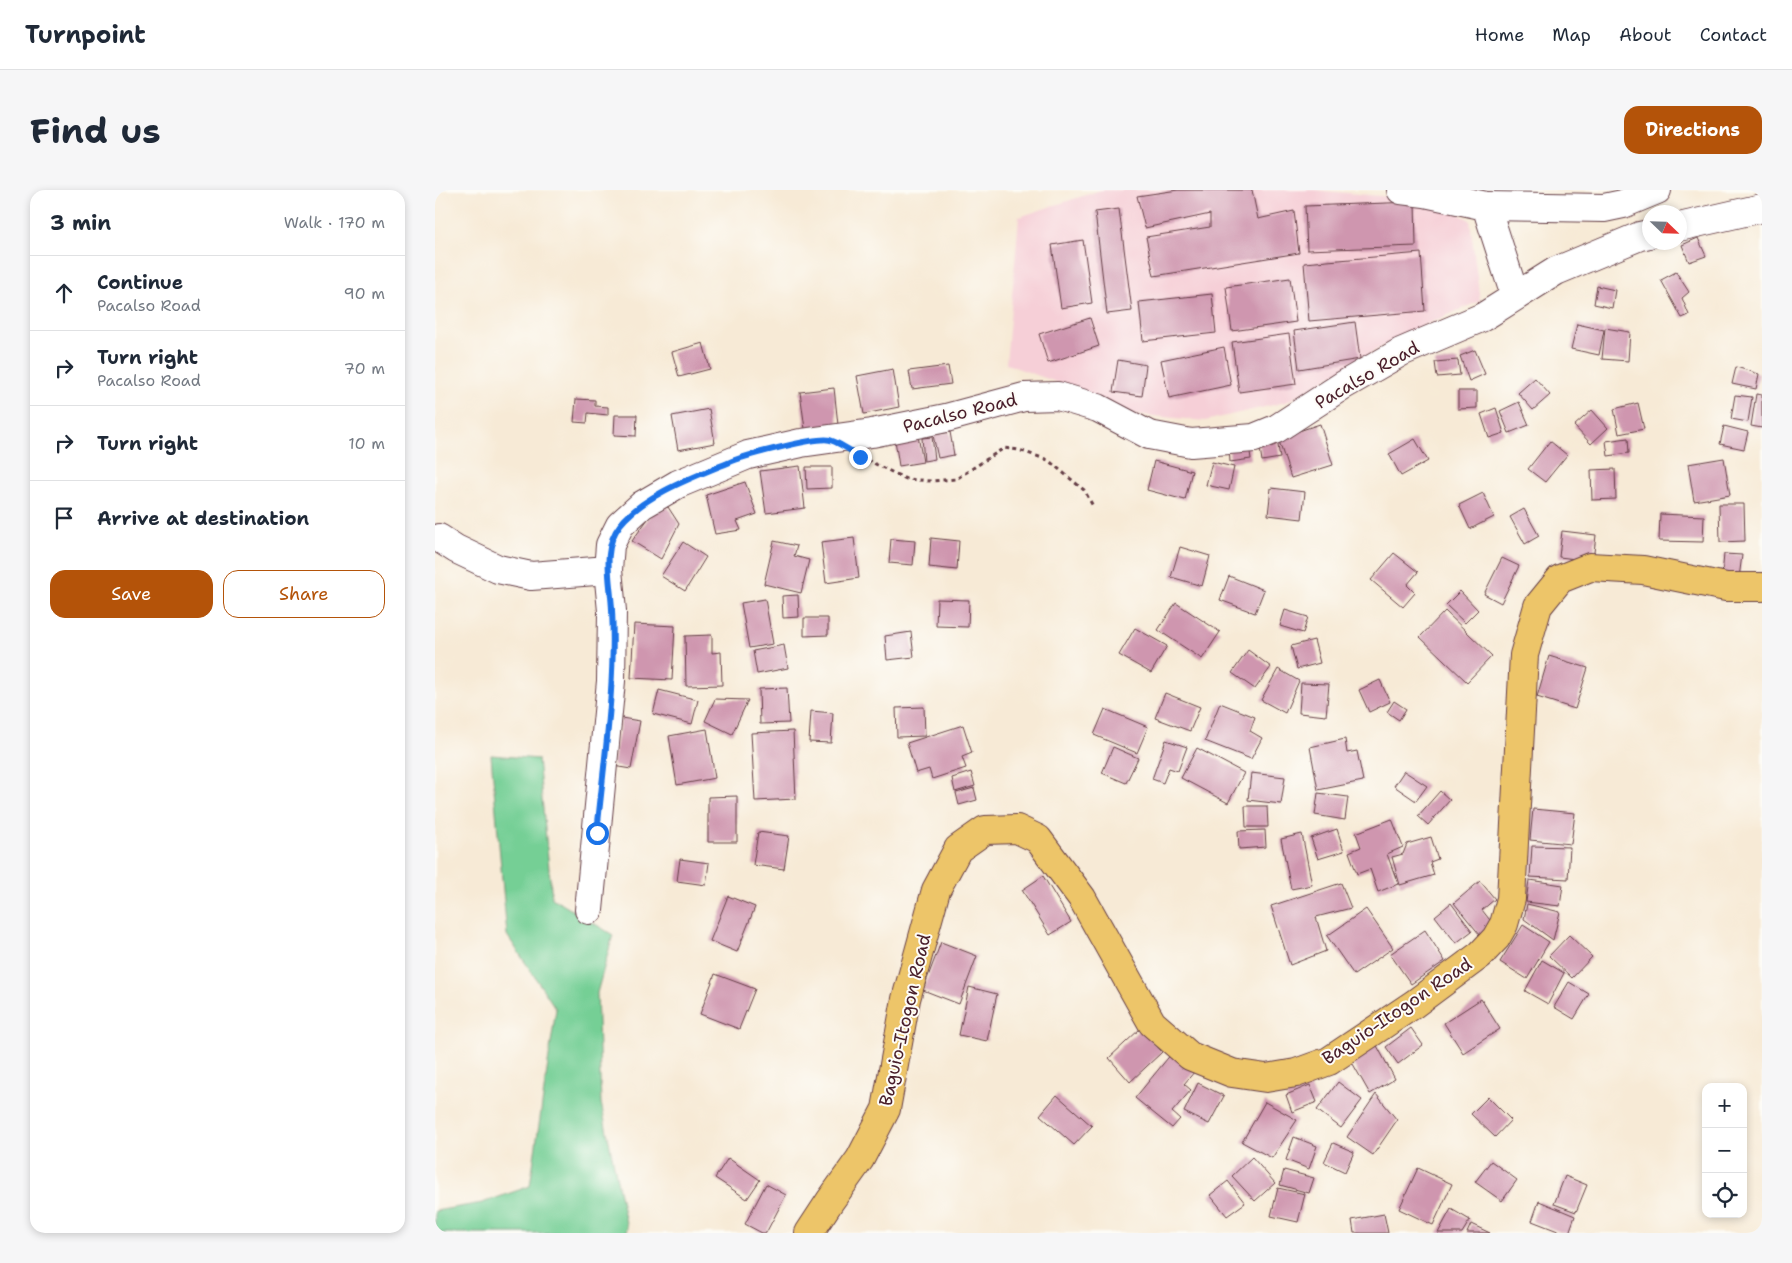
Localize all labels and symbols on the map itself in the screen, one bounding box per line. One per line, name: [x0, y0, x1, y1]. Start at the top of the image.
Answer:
north arrow: [1642, 205, 1687, 250]
street label: Pacalso Road: [1310, 335, 1424, 415]
street label: Pacalso Road: [900, 387, 1020, 439]
route end: [849, 446, 872, 469]
route start: [586, 822, 609, 845]
street label: Baguio-Itogon Road: [874, 932, 936, 1108]
street label: Baguio-Itogon Road: [1317, 952, 1477, 1070]

